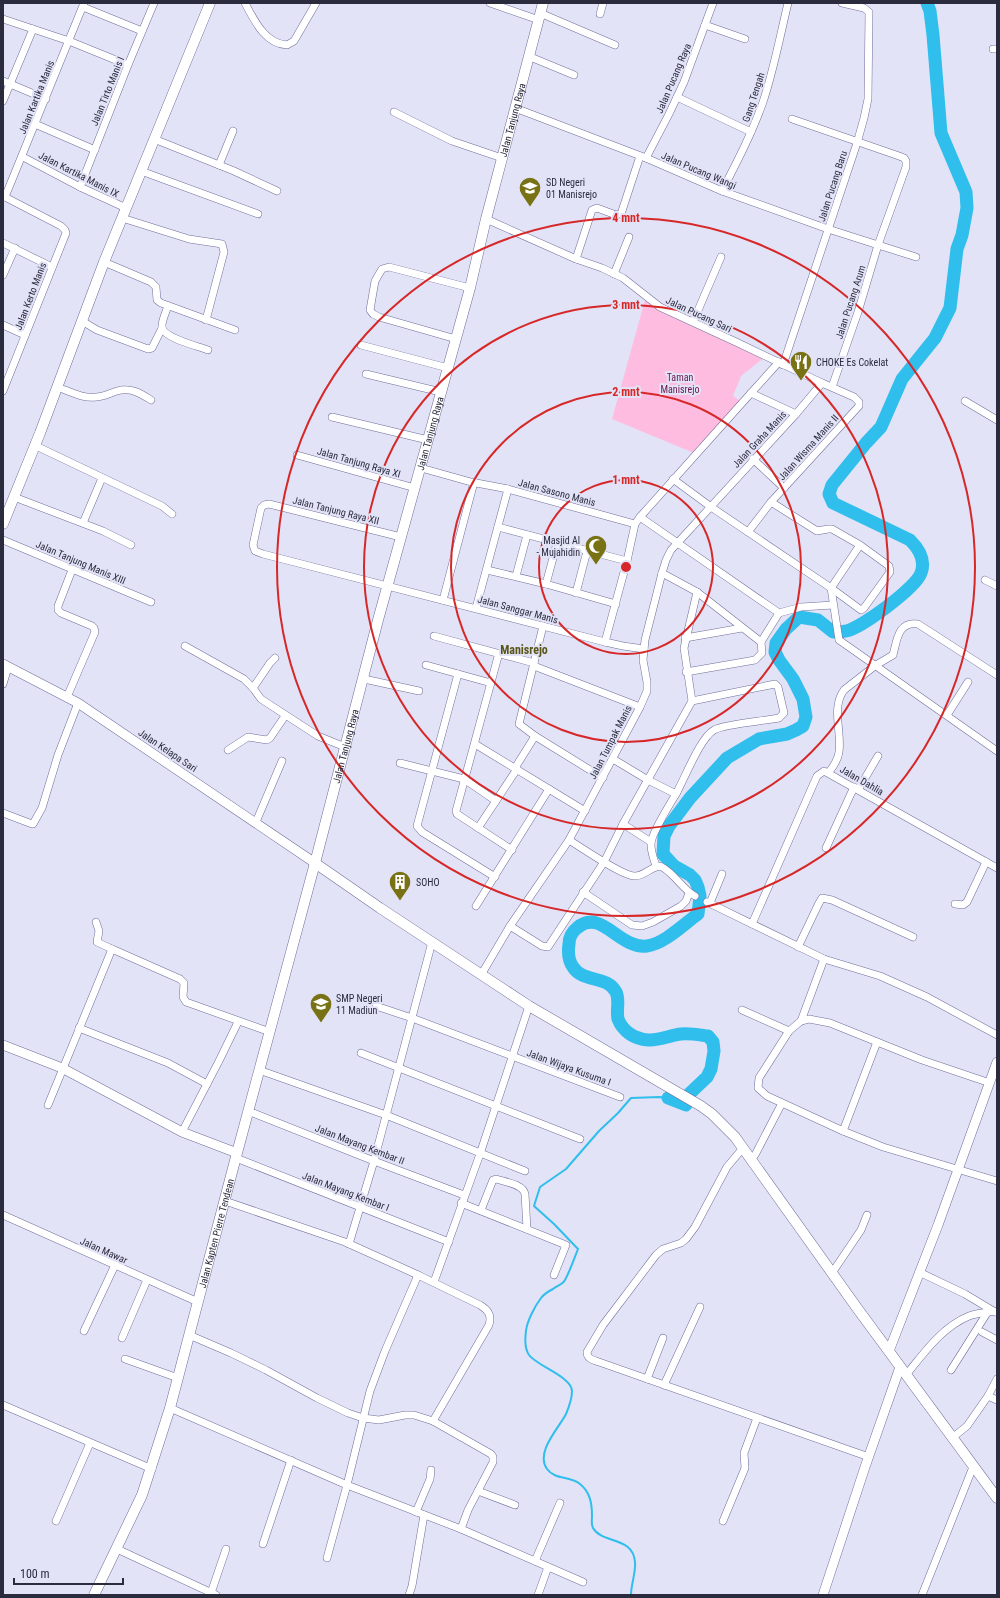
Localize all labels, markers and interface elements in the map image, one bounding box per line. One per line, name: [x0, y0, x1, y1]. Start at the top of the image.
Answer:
street label: Jalan Pucang Raya: [654, 42, 693, 115]
street label: Jalan Tirto Manis I: [89, 55, 126, 127]
street label: Jalan Kartika Manis: [17, 58, 56, 136]
street label: Gang Tengah: [740, 71, 767, 123]
street label: Jalan Tanjung Raya: [498, 82, 528, 158]
street label: Jalan Kartika Manis IX: [37, 149, 121, 200]
street label: Jalan Pucang Baru: [816, 149, 849, 223]
street label: Jalan Pucang Wangi: [660, 150, 738, 191]
school or university icon: SD Negeri 01 Manisrejo: [517, 175, 543, 208]
place label: SD Negeri 01 Manisrejo: [546, 177, 597, 200]
text: 4 mnt: [612, 211, 640, 225]
street label: Jalan Kerto Manis: [13, 260, 49, 331]
street label: Jalan Pucang Arum: [833, 264, 868, 340]
street label: Jalan Pucang Sari: [664, 294, 733, 334]
text: 3 mnt: [612, 298, 640, 312]
restaurant icon: CHOKE Es Cokelat: [788, 349, 814, 382]
place label: CHOKE Es Cokelat: [816, 357, 888, 368]
park label: Taman Manisrejo: [661, 372, 699, 395]
text: 2 mnt: [612, 385, 640, 399]
street label: Jalan Tanjung Raya: [415, 395, 446, 472]
street label: Jalan Graha Manis: [730, 408, 789, 470]
street label: Jalan Wisma Manis II: [776, 412, 841, 482]
street label: Jalan Tanjung Raya XI: [316, 445, 402, 480]
text: 1 mnt: [612, 473, 640, 487]
street label: Jalan Sasono Manis: [517, 477, 597, 508]
street label: Jalan Tanjung Raya XII: [291, 494, 380, 527]
mosque icon: Masjid Al - Mujahidin: [583, 533, 609, 566]
place label: Masjid Al - Mujahidin: [537, 535, 580, 558]
street label: Jalan Tanjung Manis XIII: [34, 539, 127, 586]
centre of rings: [619, 560, 633, 574]
street label: Jalan Sanggar Manis: [476, 593, 560, 626]
district label: Manisrejo: [500, 643, 548, 657]
street label: Jalan Tumpak Manis: [587, 703, 634, 781]
street label: Jalan Tanjung Raya: [331, 708, 361, 784]
street label: Jalan Kelapa Sari: [136, 727, 199, 774]
street label: Jalan Dahlia: [838, 764, 886, 797]
building icon: SOHO: [387, 869, 413, 902]
place label: SOHO: [416, 877, 439, 888]
school or university icon: SMP Negeri 11 Madiun: [308, 991, 334, 1024]
place label: SMP Negeri 11 Madiun: [336, 993, 382, 1016]
street label: Jalan Wijaya Kusuma I: [525, 1047, 612, 1088]
street label: Jalan Mayang Kembar II: [314, 1122, 406, 1167]
street label: Jalan Mayang Kembar I: [301, 1170, 391, 1213]
street label: Jalan Kapten Pierre Tendean: [197, 1177, 236, 1289]
street label: Jalan Mawar: [78, 1235, 129, 1266]
scale bar: [14, 1560, 123, 1586]
text: 100 m: [20, 1567, 50, 1581]

